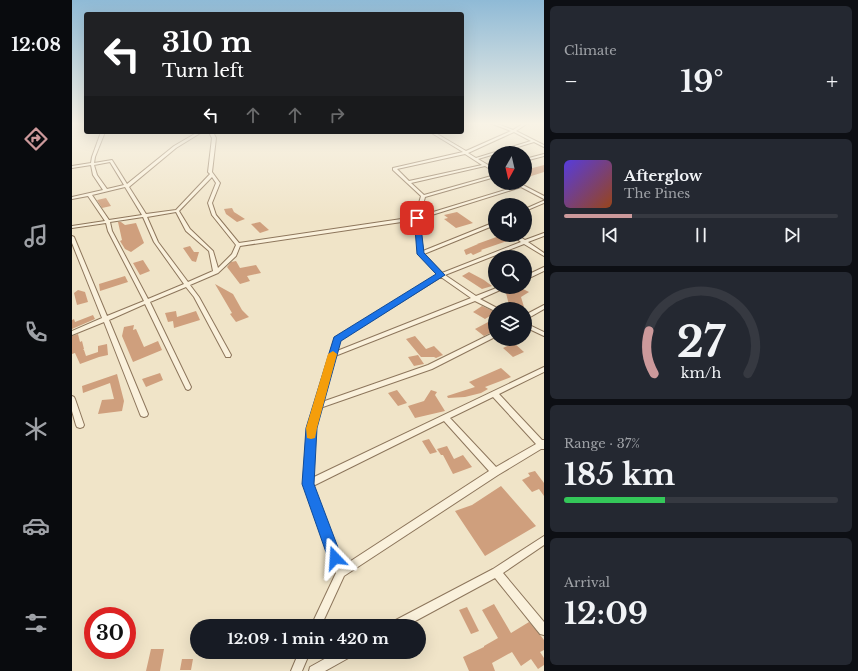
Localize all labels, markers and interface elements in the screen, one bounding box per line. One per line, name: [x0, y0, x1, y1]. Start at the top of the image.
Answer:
text: 310 m: [162, 25, 252, 60]
icon: left: [96, 28, 148, 80]
text: 12:08: [11, 34, 61, 56]
text: Climate: [564, 42, 617, 59]
text: Turn left: [162, 60, 244, 82]
text: 19°: [680, 63, 724, 100]
text: −: [564, 68, 578, 95]
text: +: [826, 68, 838, 95]
icon: left: [200, 104, 222, 126]
icon: ahead: [242, 104, 264, 126]
icon: ahead: [284, 104, 306, 126]
icon: right: [326, 104, 348, 126]
icon: directions: [22, 125, 50, 153]
north arrow: [488, 146, 532, 190]
map controls: [488, 146, 532, 346]
text: Afterglow: [624, 166, 702, 185]
text: The Pines: [624, 185, 690, 202]
button: sound: [488, 198, 532, 242]
pin: [400, 201, 434, 235]
icon: arrive: [406, 207, 428, 229]
icon: music: [22, 222, 50, 250]
icon: previous: [599, 224, 621, 246]
icon: pause: [690, 224, 712, 246]
icon: next: [781, 224, 803, 246]
button: search: [488, 250, 532, 294]
button: layers: [488, 302, 532, 346]
text: 27: [677, 316, 726, 367]
icon: phone: [22, 318, 50, 346]
text: km/h: [681, 363, 721, 381]
icon: climate: [22, 415, 50, 443]
text: Range · 37%: [564, 435, 640, 452]
text: 185 km: [564, 456, 675, 493]
icon: car: [22, 512, 50, 540]
position arrow: [314, 537, 356, 579]
text: Arrival: [564, 574, 610, 591]
text: 12:09: [564, 595, 648, 632]
speed limit sign: 30: [84, 607, 136, 659]
icon: filters: [22, 609, 50, 637]
text: 12:09 · 1 min · 420 m: [227, 629, 389, 648]

